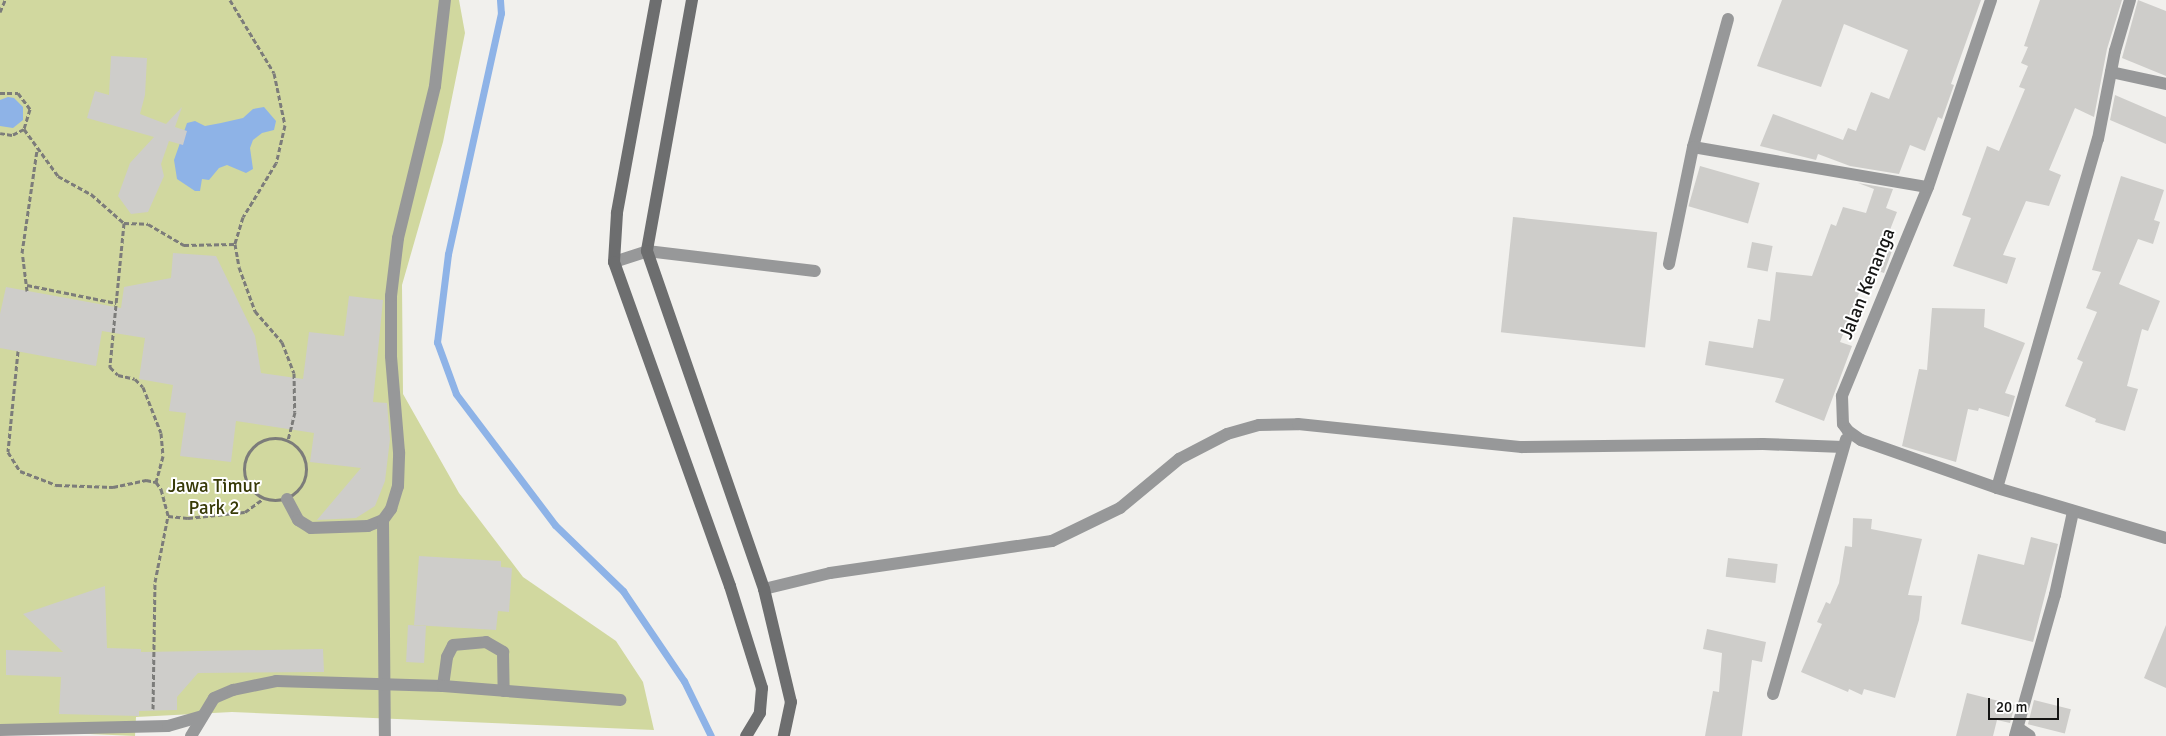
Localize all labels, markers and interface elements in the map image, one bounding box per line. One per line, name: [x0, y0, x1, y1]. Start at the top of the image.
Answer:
street label: Jalan Kenanga: [1835, 225, 1901, 343]
park label: Jawa Timur Park 2: [168, 476, 260, 520]
scale bar: [1991, 688, 2062, 720]
text: 20 m: [1996, 698, 2027, 716]

